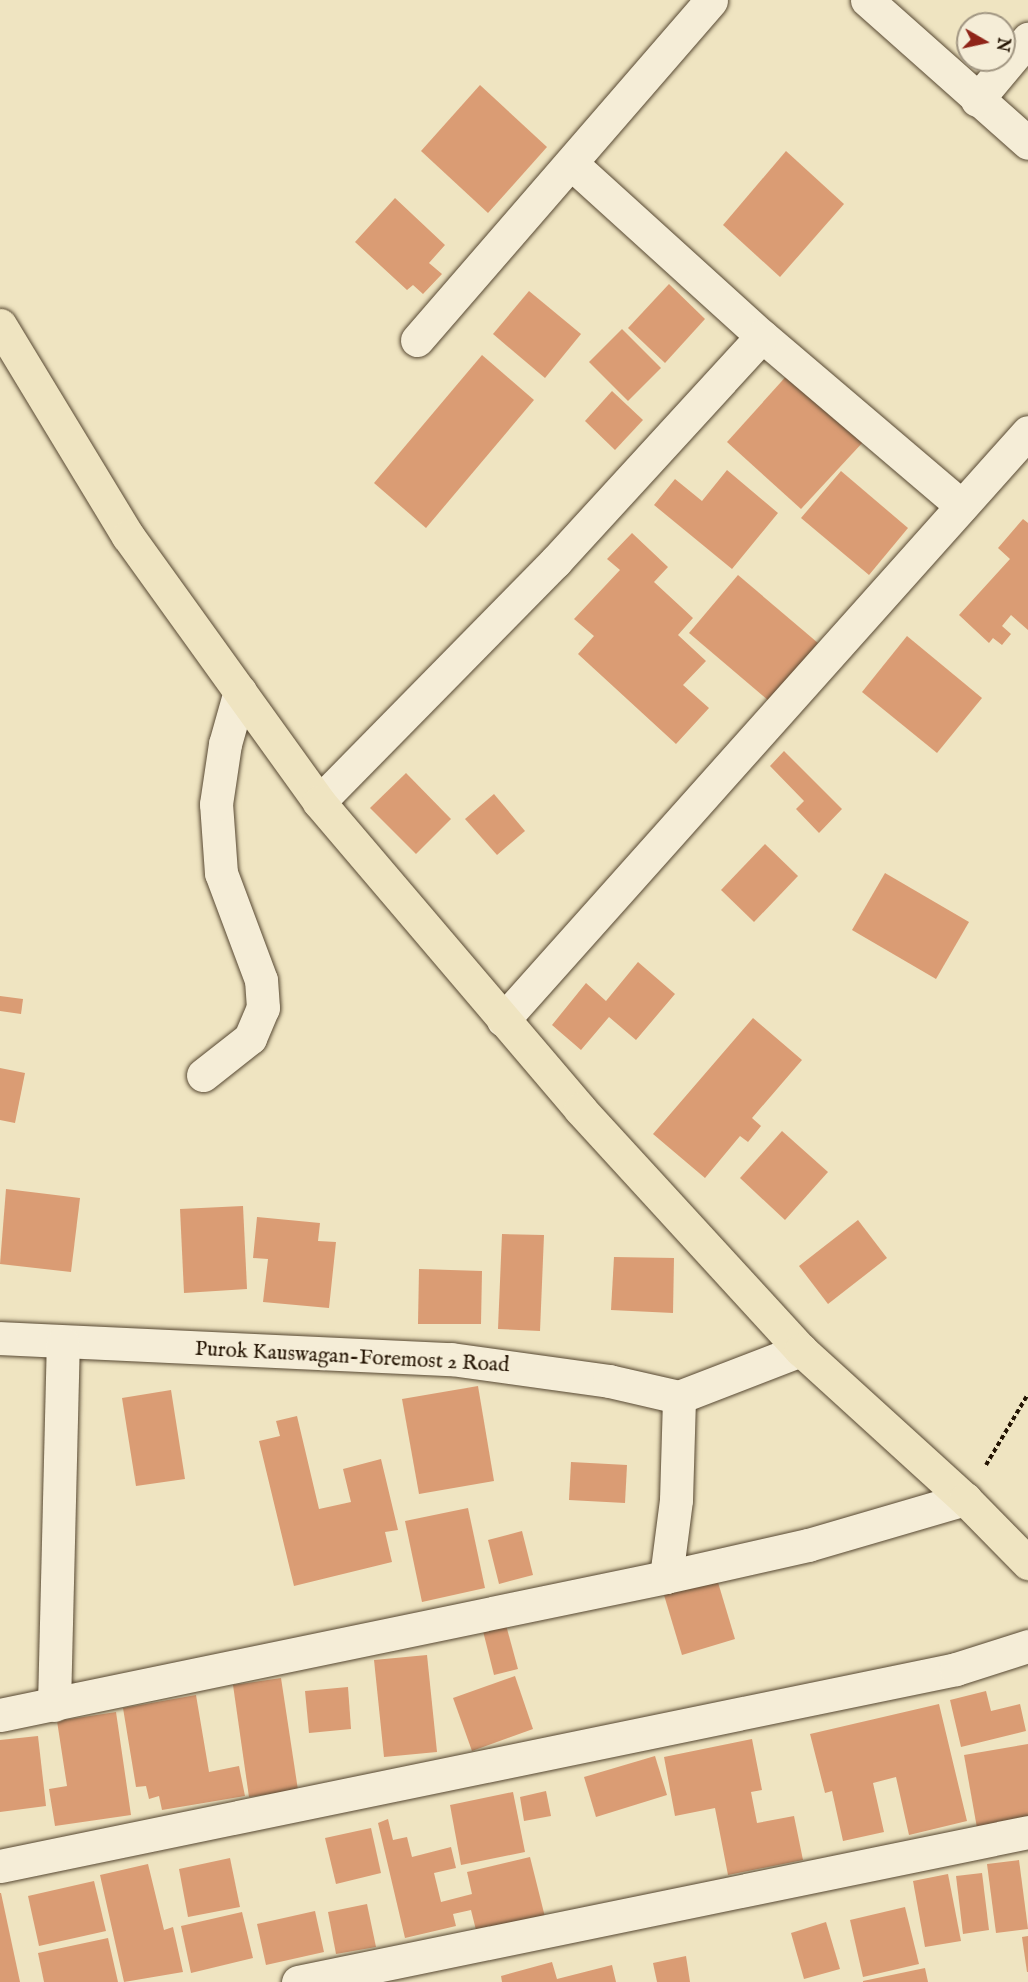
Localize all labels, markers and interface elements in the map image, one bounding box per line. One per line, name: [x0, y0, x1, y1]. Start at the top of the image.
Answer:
north arrow: [956, 12, 1016, 72]
text: N: [991, 36, 1013, 53]
street label: Purok Kauswagan-Foremost 2 Road: [194, 1337, 510, 1379]

